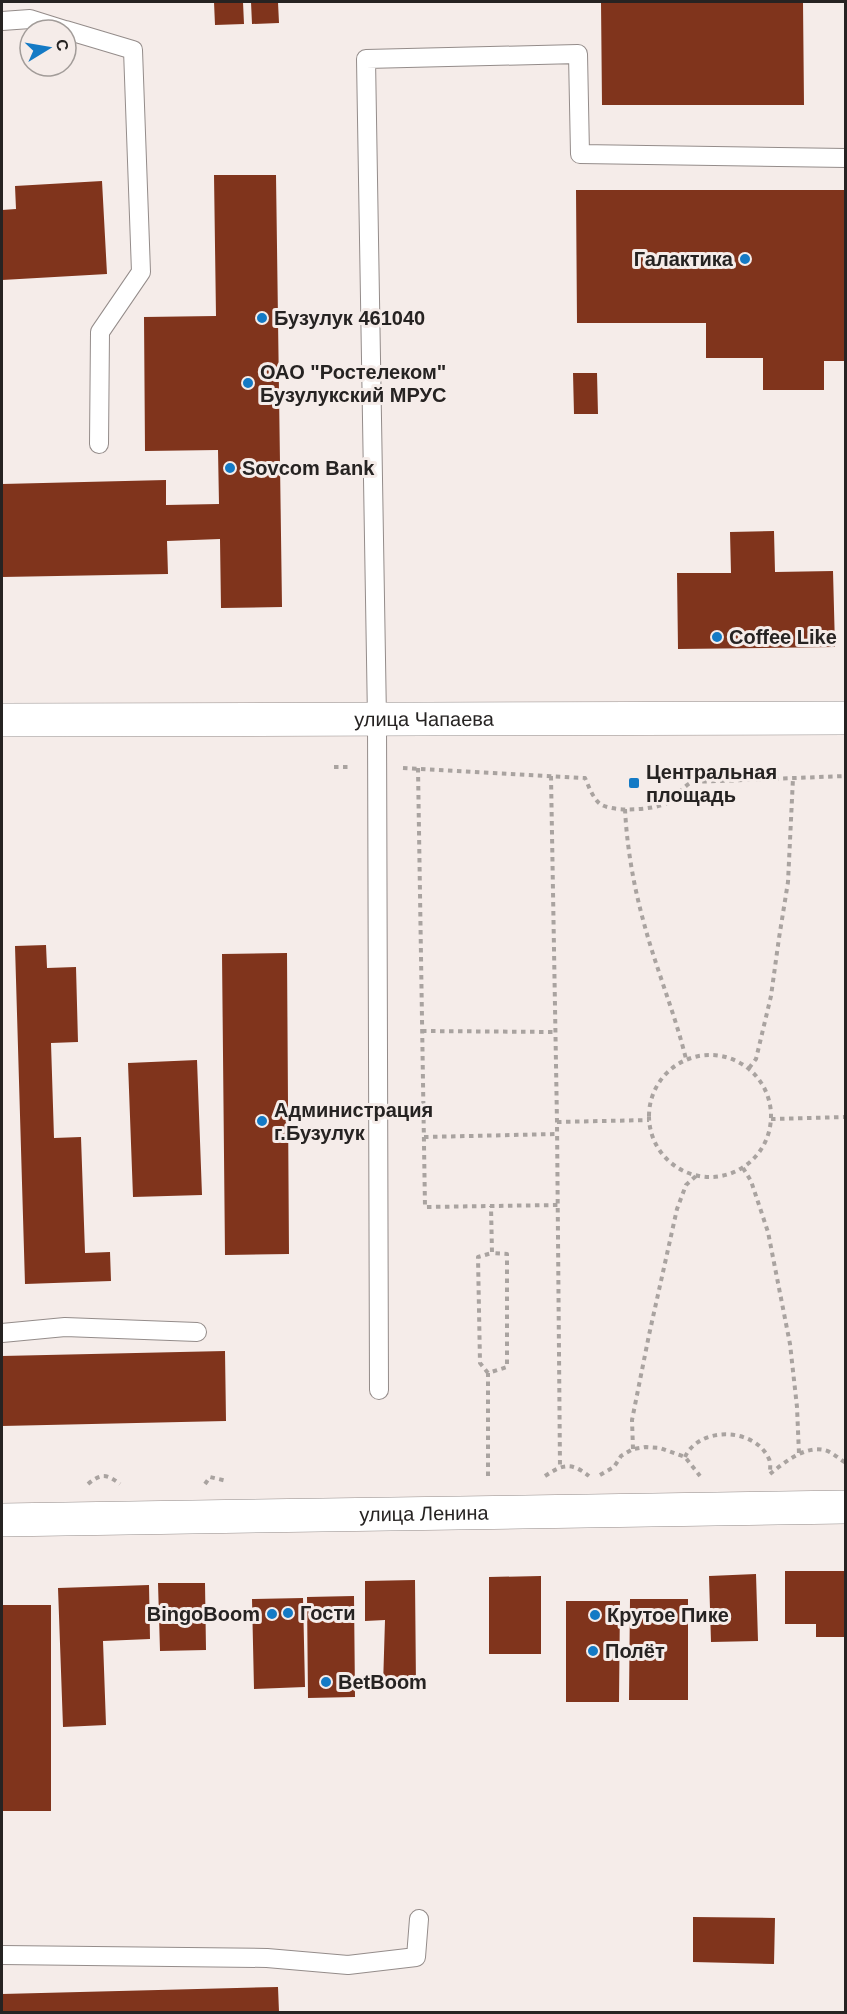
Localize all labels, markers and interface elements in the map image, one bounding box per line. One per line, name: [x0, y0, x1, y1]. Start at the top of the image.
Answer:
north arrow: [18, 18, 78, 78]
text: С: [53, 38, 72, 53]
place label: Галактика: [634, 248, 734, 270]
marker: Галактика: [738, 252, 752, 266]
place label: Бузулук 461040: [274, 307, 425, 329]
marker: Бузулук 461040: [255, 311, 269, 325]
place label: ОАО "Ростелеком" Бузулукский МРУС: [260, 361, 446, 406]
marker: ОАО "Ростелеком" Бузулукский МРУС: [241, 376, 255, 390]
place label: Sovcom Bank: [242, 457, 375, 479]
marker: Sovcom Bank: [223, 461, 237, 475]
place label: Coffee Like: [729, 626, 837, 648]
marker: Coffee Like: [710, 630, 724, 644]
street label: улица Чапаева: [354, 708, 495, 730]
place label: Центральная площадь: [646, 761, 777, 806]
marker: Центральная площадь: [627, 776, 641, 790]
place label: Администрация г.Бузулук: [274, 1099, 433, 1144]
marker: Администрация г.Бузулук: [255, 1114, 269, 1128]
street label: улица Ленина: [359, 1501, 490, 1525]
place label: Гости: [300, 1602, 356, 1624]
place label: BingoBoom: [147, 1603, 260, 1625]
place label: Крутое Пике: [607, 1604, 729, 1626]
marker: Гости: [281, 1606, 295, 1620]
marker: BingoBoom: [265, 1607, 279, 1621]
marker: Крутое Пике: [588, 1608, 602, 1622]
place label: Полёт: [605, 1640, 665, 1662]
marker: Полёт: [586, 1644, 600, 1658]
place label: BetBoom: [338, 1671, 427, 1693]
marker: BetBoom: [319, 1675, 333, 1689]

